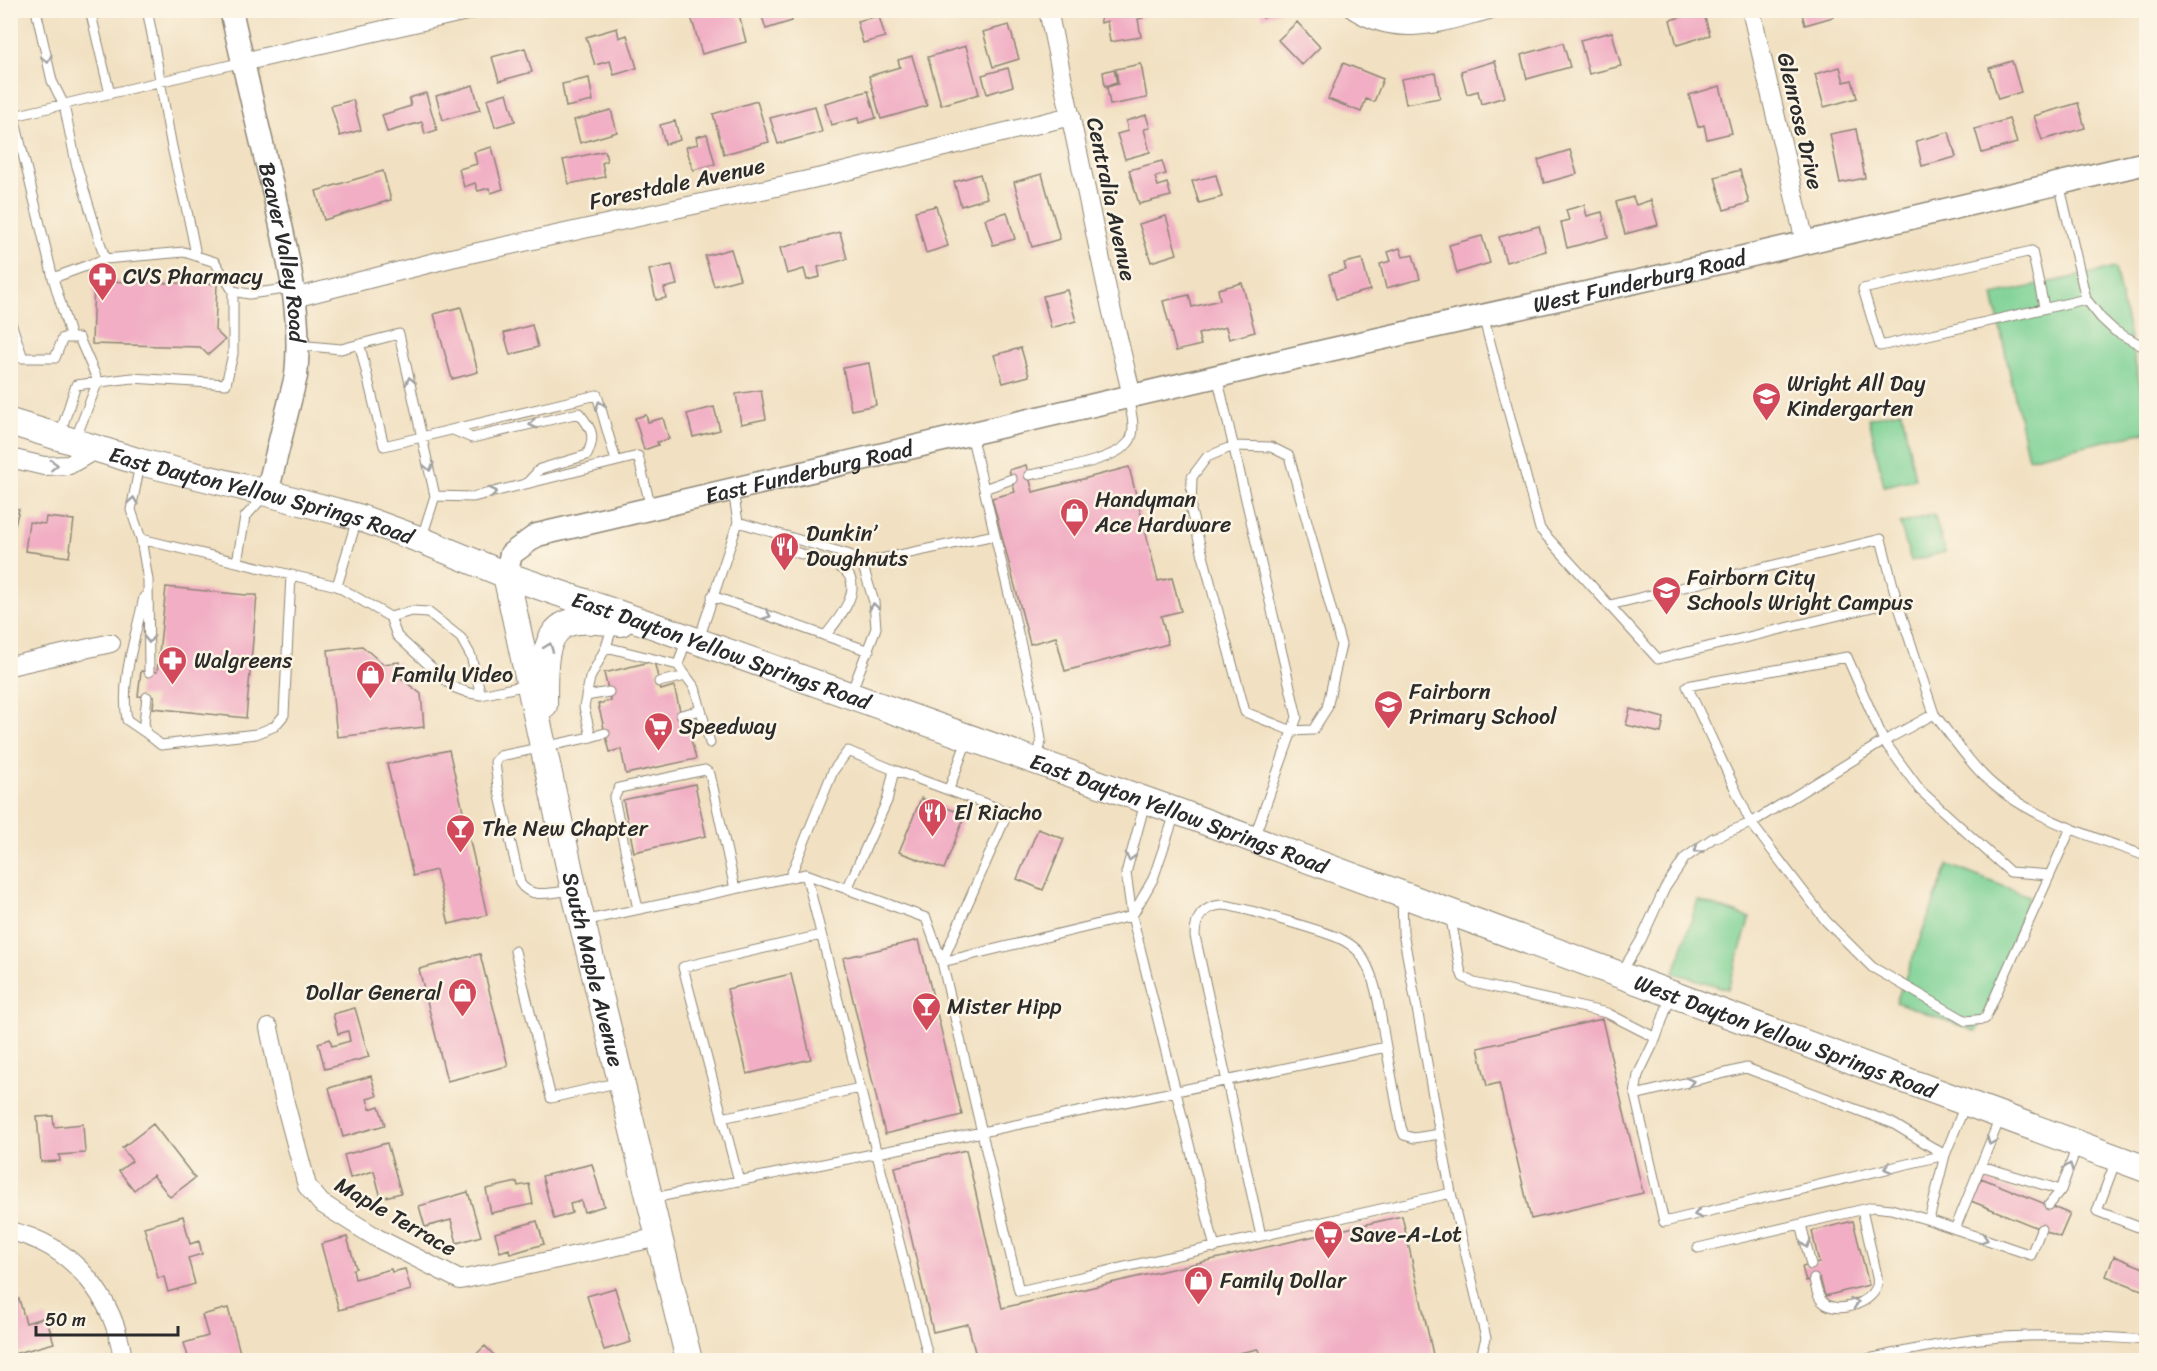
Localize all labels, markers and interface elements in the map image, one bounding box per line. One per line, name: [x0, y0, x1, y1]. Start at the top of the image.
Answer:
street label: Glenrose Drive: [1766, 49, 1835, 193]
one-way arrow: [39, 54, 52, 64]
street label: Centralia Avenue: [1075, 114, 1148, 285]
street label: Forestdale Avenue: [585, 146, 769, 221]
street label: Beaver Valley Road: [247, 158, 317, 344]
street label: West Funderburg Road: [1529, 238, 1751, 324]
place label: CVS Pharmacy: [123, 257, 263, 296]
pharmacy icon: CVS Pharmacy: [86, 260, 118, 302]
place label: Wright All Day Kindergarten: [1787, 364, 1926, 428]
one-way arrow: [404, 376, 417, 386]
school or university icon: Wright All Day Kindergarten: [1750, 380, 1782, 422]
one-way arrow: [595, 400, 607, 411]
one-way arrow: [528, 416, 538, 429]
street label: East Funderburg Road: [701, 429, 918, 515]
street label: East Dayton Yellow Springs Road: [104, 435, 421, 556]
one-way arrow: [50, 459, 59, 472]
one-way arrow: [422, 462, 435, 472]
place label: Handyman Ace Hardware: [1094, 480, 1231, 544]
one-way arrow: [488, 486, 498, 499]
one-way arrow: [127, 496, 139, 506]
shop icon: Handyman Ace Hardware: [1058, 496, 1090, 538]
place label: Dunkin’ Doughnuts: [806, 514, 909, 578]
restaurant icon: Dunkin’ Doughnuts: [769, 530, 801, 572]
place label: Fairborn City Schools Wright Campus: [1687, 558, 1914, 622]
school or university icon: Fairborn City Schools Wright Campus: [1650, 574, 1682, 616]
street label: East Dayton Yellow Springs Road: [566, 580, 878, 722]
one-way arrow: [868, 602, 880, 612]
one-way arrow: [762, 608, 772, 621]
one-way arrow: [143, 634, 155, 643]
place label: Walgreens: [194, 641, 293, 680]
one-way arrow: [541, 643, 554, 653]
pharmacy icon: Walgreens: [157, 644, 189, 686]
place label: Family Video: [392, 655, 513, 694]
shop icon: Family Video: [355, 658, 387, 700]
place label: Fairborn Primary School: [1409, 672, 1557, 736]
school or university icon: Fairborn Primary School: [1372, 688, 1404, 730]
place label: Speedway: [679, 707, 777, 746]
supermarket icon: Speedway: [642, 710, 674, 752]
street label: East Dayton Yellow Springs Road: [1025, 742, 1335, 886]
place label: El Riacho: [954, 793, 1042, 832]
restaurant icon: El Riacho: [917, 796, 949, 838]
place label: The New Chapter: [482, 809, 649, 848]
bar icon: The New Chapter: [445, 812, 477, 854]
one-way arrow: [1694, 841, 1705, 852]
one-way arrow: [1125, 852, 1138, 862]
street label: South Maple Avenue: [551, 868, 636, 1071]
street label: West Dayton Yellow Springs Road: [1629, 963, 1943, 1111]
place label: Dollar General: [306, 973, 443, 1012]
shop icon: Dollar General: [447, 976, 479, 1018]
place label: Mister Hipp: [947, 987, 1062, 1026]
bar icon: Mister Hipp: [910, 990, 942, 1032]
one-way arrow: [1685, 1076, 1695, 1089]
one-way arrow: [1986, 1135, 1998, 1146]
one-way arrow: [1883, 1161, 1893, 1174]
one-way arrow: [2062, 1162, 2075, 1173]
street label: Maple Terrace: [327, 1166, 464, 1267]
one-way arrow: [1693, 1206, 1703, 1219]
place label: Save-A-Lot: [1350, 1215, 1462, 1254]
supermarket icon: Save-A-Lot: [1313, 1218, 1345, 1260]
one-way arrow: [1978, 1231, 1989, 1244]
one-way arrow: [1799, 1239, 1812, 1249]
place label: Family Dollar: [1220, 1261, 1347, 1300]
shop icon: Family Dollar: [1183, 1264, 1215, 1306]
one-way arrow: [1849, 1297, 1859, 1310]
scale bar: [36, 1299, 178, 1337]
text: 50 m: [45, 1304, 86, 1336]

